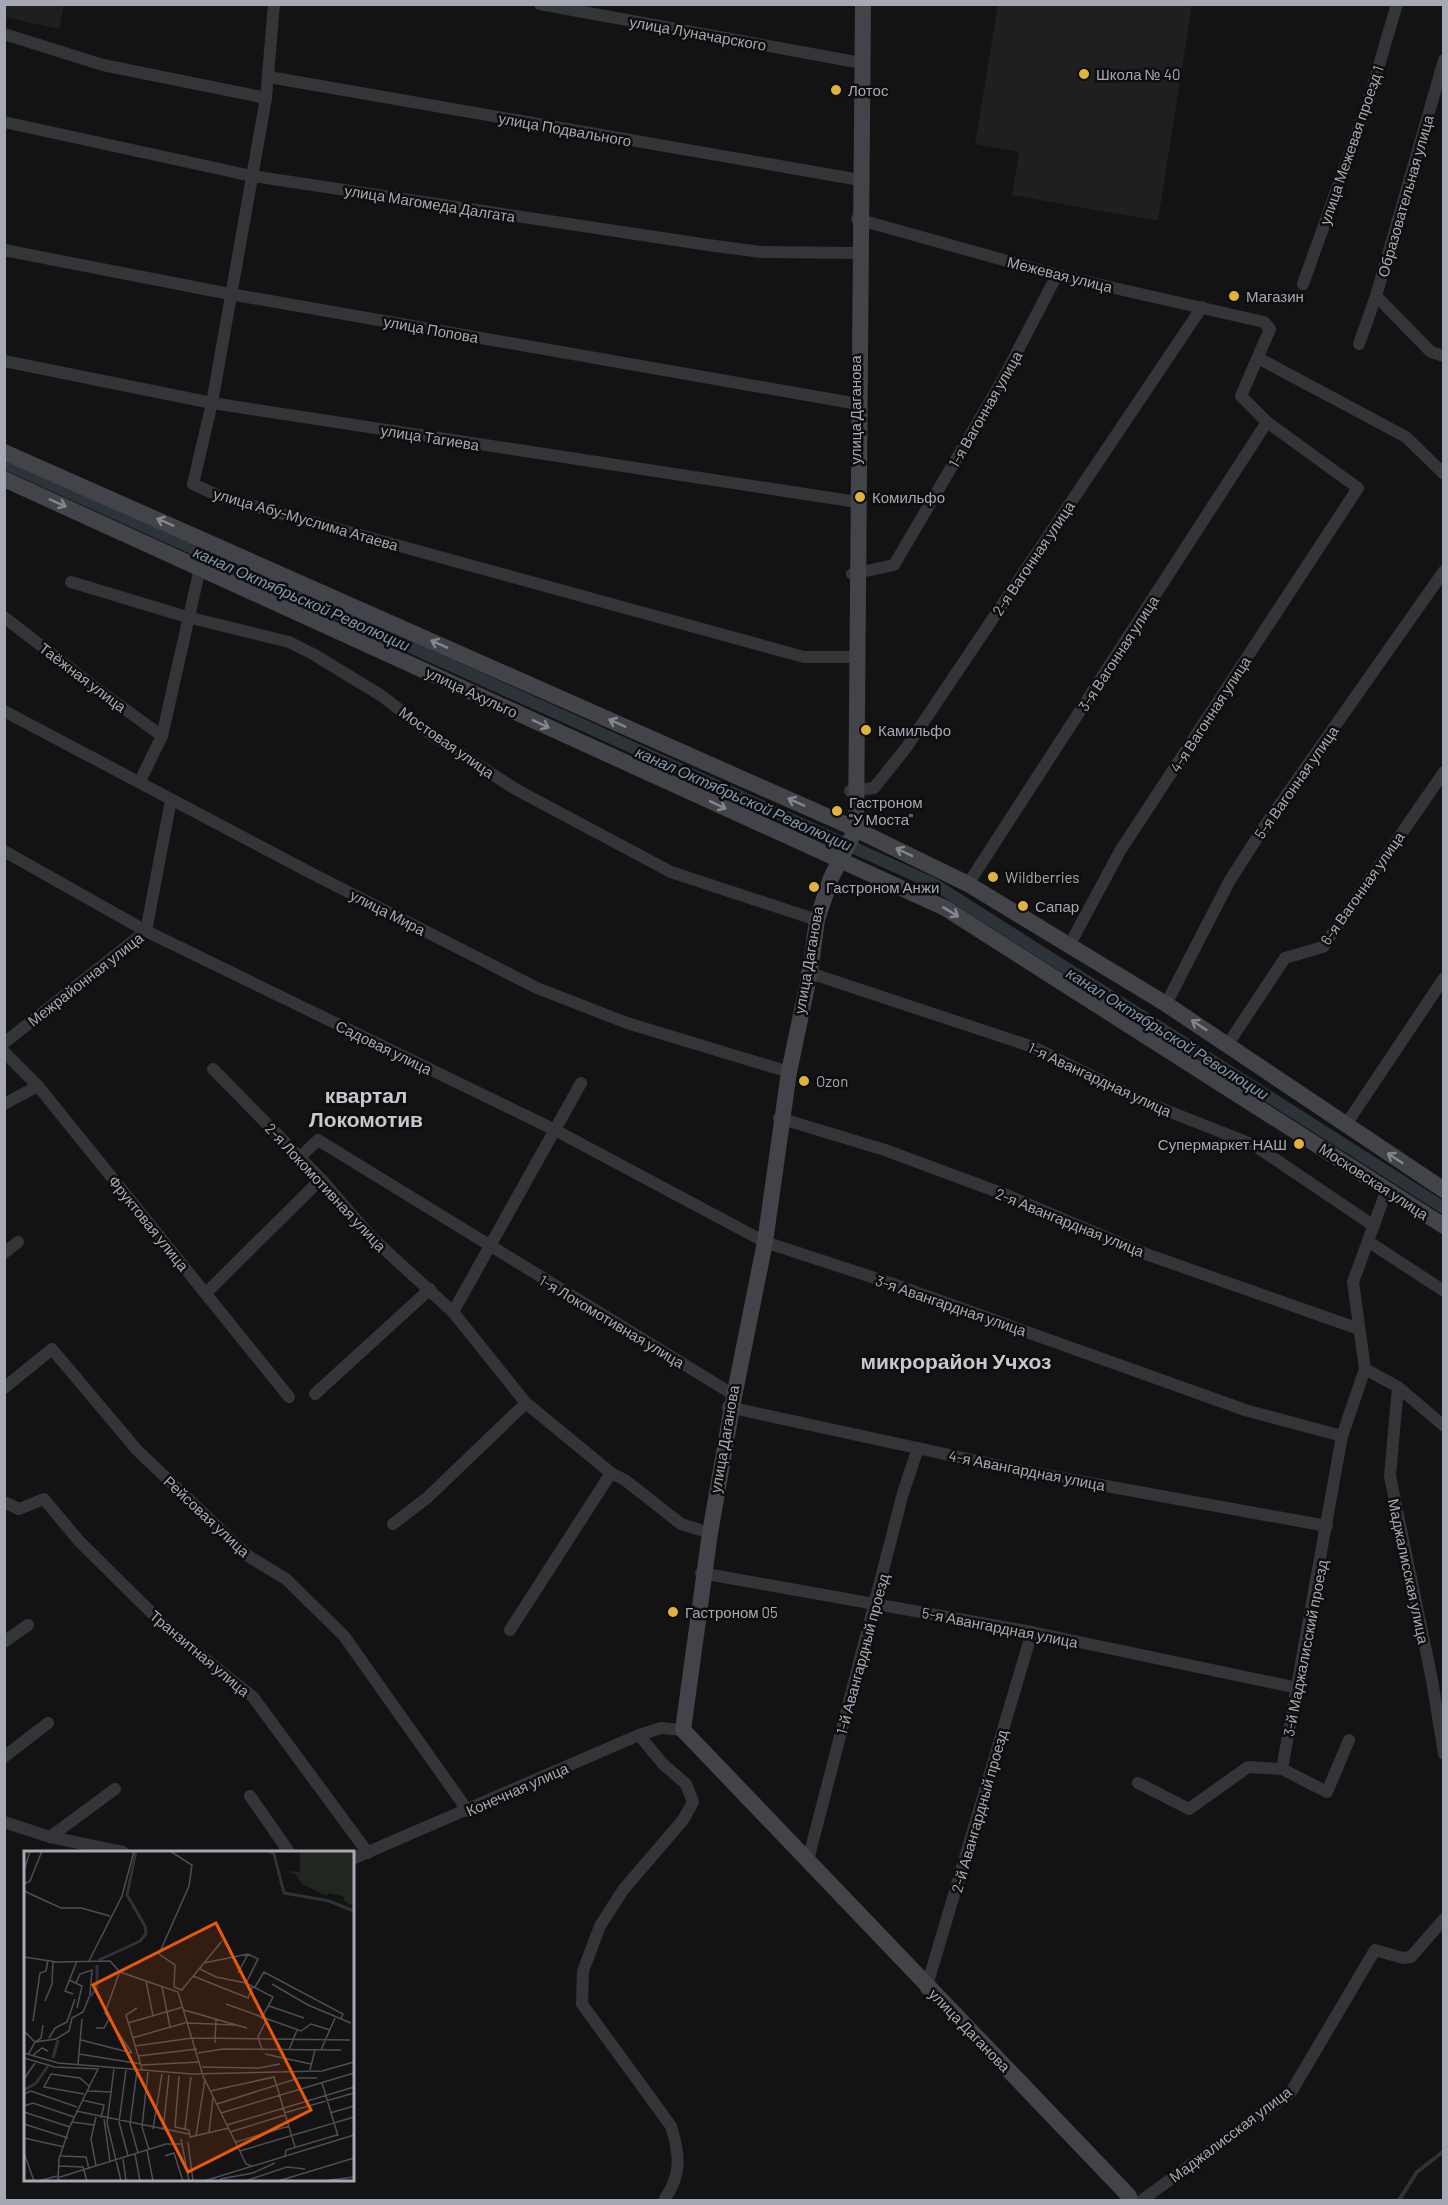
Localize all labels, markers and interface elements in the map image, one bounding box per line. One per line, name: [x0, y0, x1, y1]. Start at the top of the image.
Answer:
street label: улица Луначарского: [628, 12, 768, 54]
street label: улица Межевая проезд 1: [1315, 63, 1387, 227]
place label: Школа № 40: [1096, 65, 1180, 83]
marker: Школа № 40: [1077, 67, 1091, 81]
place label: Лотос: [848, 81, 889, 99]
marker: Лотос: [829, 83, 843, 97]
street label: улица Подвального: [497, 108, 633, 150]
street label: Образовательная улица: [1373, 112, 1437, 279]
street label: улица Магомеда Далгата: [343, 181, 517, 225]
street label: Межевая улица: [1006, 252, 1115, 296]
place label: Магазин: [1246, 287, 1304, 305]
marker: Магазин: [1227, 289, 1241, 303]
street label: улица Попова: [382, 312, 480, 346]
street label: 1-я Вагонная улица: [944, 347, 1026, 470]
street label: улица Даганова: [846, 355, 864, 465]
street label: улица Тагиева: [380, 420, 481, 454]
street label: улица Абу-Муслима Атаева: [212, 484, 401, 554]
place label: Комильфо: [872, 488, 945, 506]
marker: Комильфо: [853, 490, 867, 504]
street label: 2-я Вагонная улица: [988, 497, 1078, 619]
one-way arrow: [48, 498, 66, 510]
one-way arrow: [156, 516, 174, 528]
water label: канал Октябрьской Революции: [191, 542, 413, 654]
street label: 3-я Вагонная улица: [1074, 591, 1162, 714]
street label: Таёжная улица: [36, 638, 131, 716]
one-way arrow: [430, 638, 449, 649]
street label: 4-я Вагонная улица: [1166, 652, 1255, 775]
street label: улица Ахульго: [423, 663, 521, 721]
street label: Мостовая улица: [396, 702, 499, 782]
one-way arrow: [609, 717, 627, 728]
one-way arrow: [531, 719, 549, 730]
place label: Камильфо: [878, 721, 951, 739]
street label: 5-я Вагонная улица: [1250, 721, 1342, 842]
marker: Камильфо: [859, 723, 873, 737]
water label: канал Октябрьской Революции: [633, 742, 855, 854]
place label: Гастроном "У Моста": [849, 793, 923, 828]
one-way arrow: [787, 796, 805, 807]
one-way arrow: [709, 800, 727, 811]
marker: Гастроном "У Моста": [830, 804, 844, 818]
street label: 6-я Вагонная улица: [1316, 827, 1408, 948]
one-way arrow: [895, 846, 913, 858]
place label: Wildberries: [1005, 868, 1080, 886]
marker: Wildberries: [986, 870, 1000, 884]
place label: Гастроном Анжи: [826, 878, 939, 896]
marker: Гастроном Анжи: [807, 880, 821, 894]
street label: улица Мира: [347, 885, 429, 939]
place label: Сапар: [1035, 897, 1079, 915]
marker: Сапар: [1016, 899, 1030, 913]
street label: улица Даганова: [790, 904, 826, 1015]
one-way arrow: [942, 906, 959, 918]
street label: Межрайонная улица: [24, 928, 147, 1030]
water label: канал Октябрьской Революции: [1063, 963, 1273, 1103]
street label: Садовая улица: [333, 1016, 436, 1078]
one-way arrow: [1191, 1019, 1207, 1031]
street label: 1-я Авангардная улица: [1026, 1038, 1175, 1120]
place label: Ozon: [816, 1072, 848, 1090]
marker: Ozon: [797, 1074, 811, 1088]
district label: квартал Локомотив: [309, 1082, 423, 1131]
street label: 2-я Локомотивная улица: [262, 1119, 391, 1255]
place label: Супермаркет НАШ: [1158, 1135, 1287, 1153]
marker: Супермаркет НАШ: [1292, 1137, 1306, 1151]
street label: Московская улица: [1316, 1139, 1432, 1223]
one-way arrow: [1387, 1152, 1403, 1164]
street label: Фруктовая улица: [105, 1172, 193, 1275]
street label: 2-я Авангардная улица: [993, 1184, 1148, 1260]
street label: 1-я Локомотивная улица: [536, 1271, 688, 1372]
street label: 3-я Авангардная улица: [873, 1271, 1029, 1340]
district label: микрорайон Учхоз: [860, 1348, 1052, 1373]
street label: улица Даганова: [706, 1383, 742, 1494]
street label: 4-я Авангардная улица: [947, 1446, 1107, 1494]
street label: Рейсовая улица: [160, 1472, 254, 1561]
street label: Маджалисская улица: [1385, 1497, 1433, 1646]
street label: 3-й Маджалисский проезд: [1279, 1558, 1331, 1738]
street label: 1-й Авангардный проезд: [832, 1571, 892, 1736]
place label: Гастроном 05: [685, 1603, 778, 1621]
street label: 5-я Авангардная улица: [921, 1603, 1080, 1651]
marker: Гастроном 05: [666, 1605, 680, 1619]
street label: Транзитная улица: [147, 1606, 254, 1700]
street label: 2-й Авангардный проезд: [947, 1727, 1011, 1894]
street label: Конечная улица: [463, 1758, 572, 1820]
inset map: [24, 1851, 354, 2181]
street label: улица Даганова: [926, 1985, 1015, 2076]
street label: Маджалисская улица: [1166, 2082, 1295, 2186]

